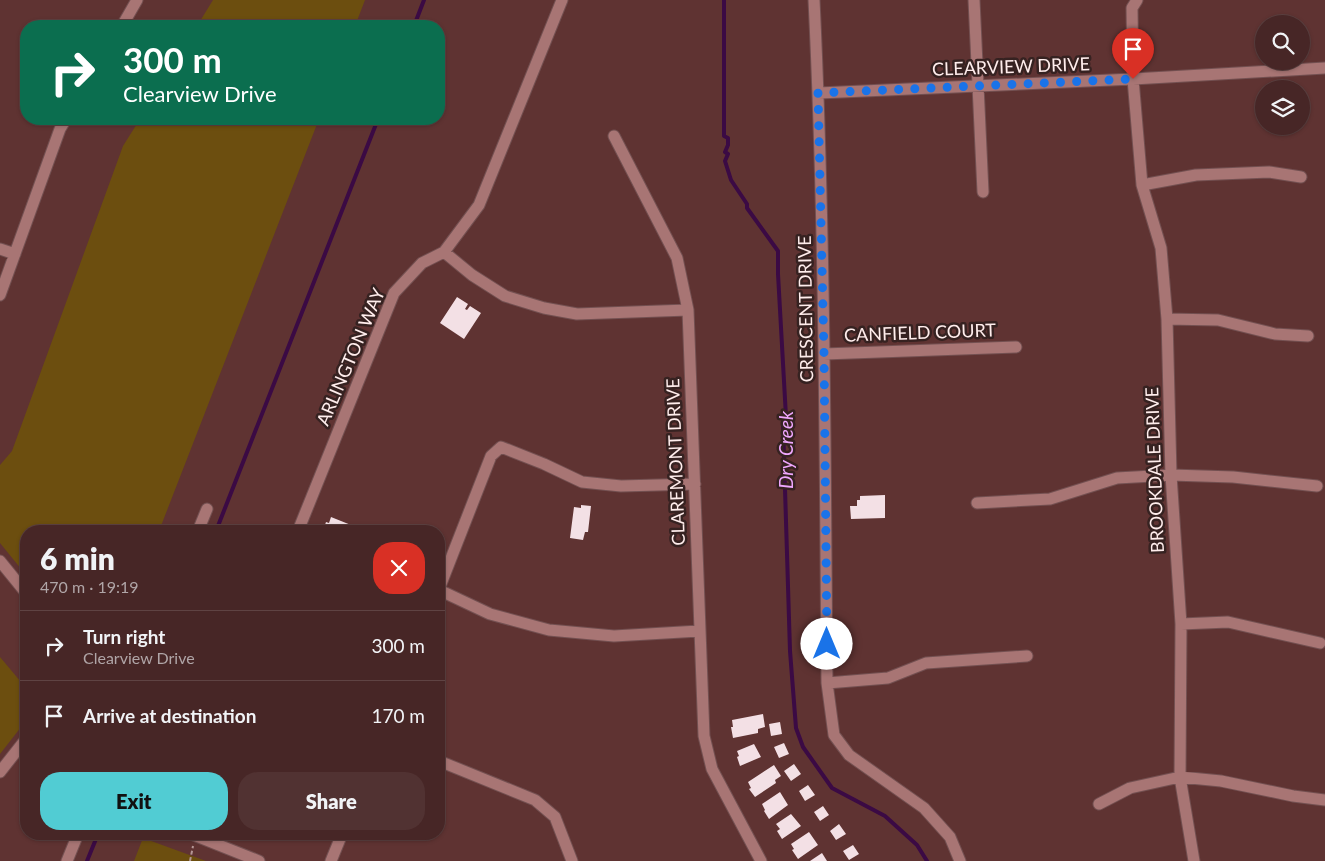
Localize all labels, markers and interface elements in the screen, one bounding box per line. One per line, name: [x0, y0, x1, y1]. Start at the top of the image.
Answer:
map controls: [1255, 15, 1310, 135]
button: search: [1255, 15, 1310, 70]
pin: [1112, 28, 1154, 79]
icon: arrive: [1119, 35, 1147, 63]
text: 300 m: [123, 38, 222, 80]
icon: right: [40, 40, 105, 105]
street label: CLEARVIEW DRIVE: [932, 52, 1090, 80]
text: Clearview Drive: [123, 80, 277, 107]
button: layers: [1255, 80, 1310, 135]
street label: CRESCENT DRIVE: [793, 235, 817, 383]
street label: ARLINGTON WAY: [311, 284, 389, 429]
street label: CANFIELD COURT: [844, 318, 997, 346]
street label: CLAREMONT DRIVE: [661, 378, 689, 546]
street label: BROOKDALE DRIVE: [1140, 387, 1168, 553]
water label: Dry Creek: [774, 410, 797, 489]
text: 6 min: [40, 540, 115, 576]
button: close: [373, 542, 425, 594]
text: 470 m · 19:19: [40, 577, 139, 596]
position arrow: [800, 617, 852, 669]
text: Turn right: [83, 625, 165, 648]
icon: right: [40, 632, 68, 660]
text: 300 m: [371, 634, 425, 657]
text: Clearview Drive: [83, 648, 195, 667]
icon: arrive: [40, 702, 68, 730]
text: Arrive at destination: [83, 704, 256, 727]
text: 170 m: [371, 704, 425, 727]
button: Exit: [40, 772, 228, 830]
button: Share: [238, 772, 425, 830]

